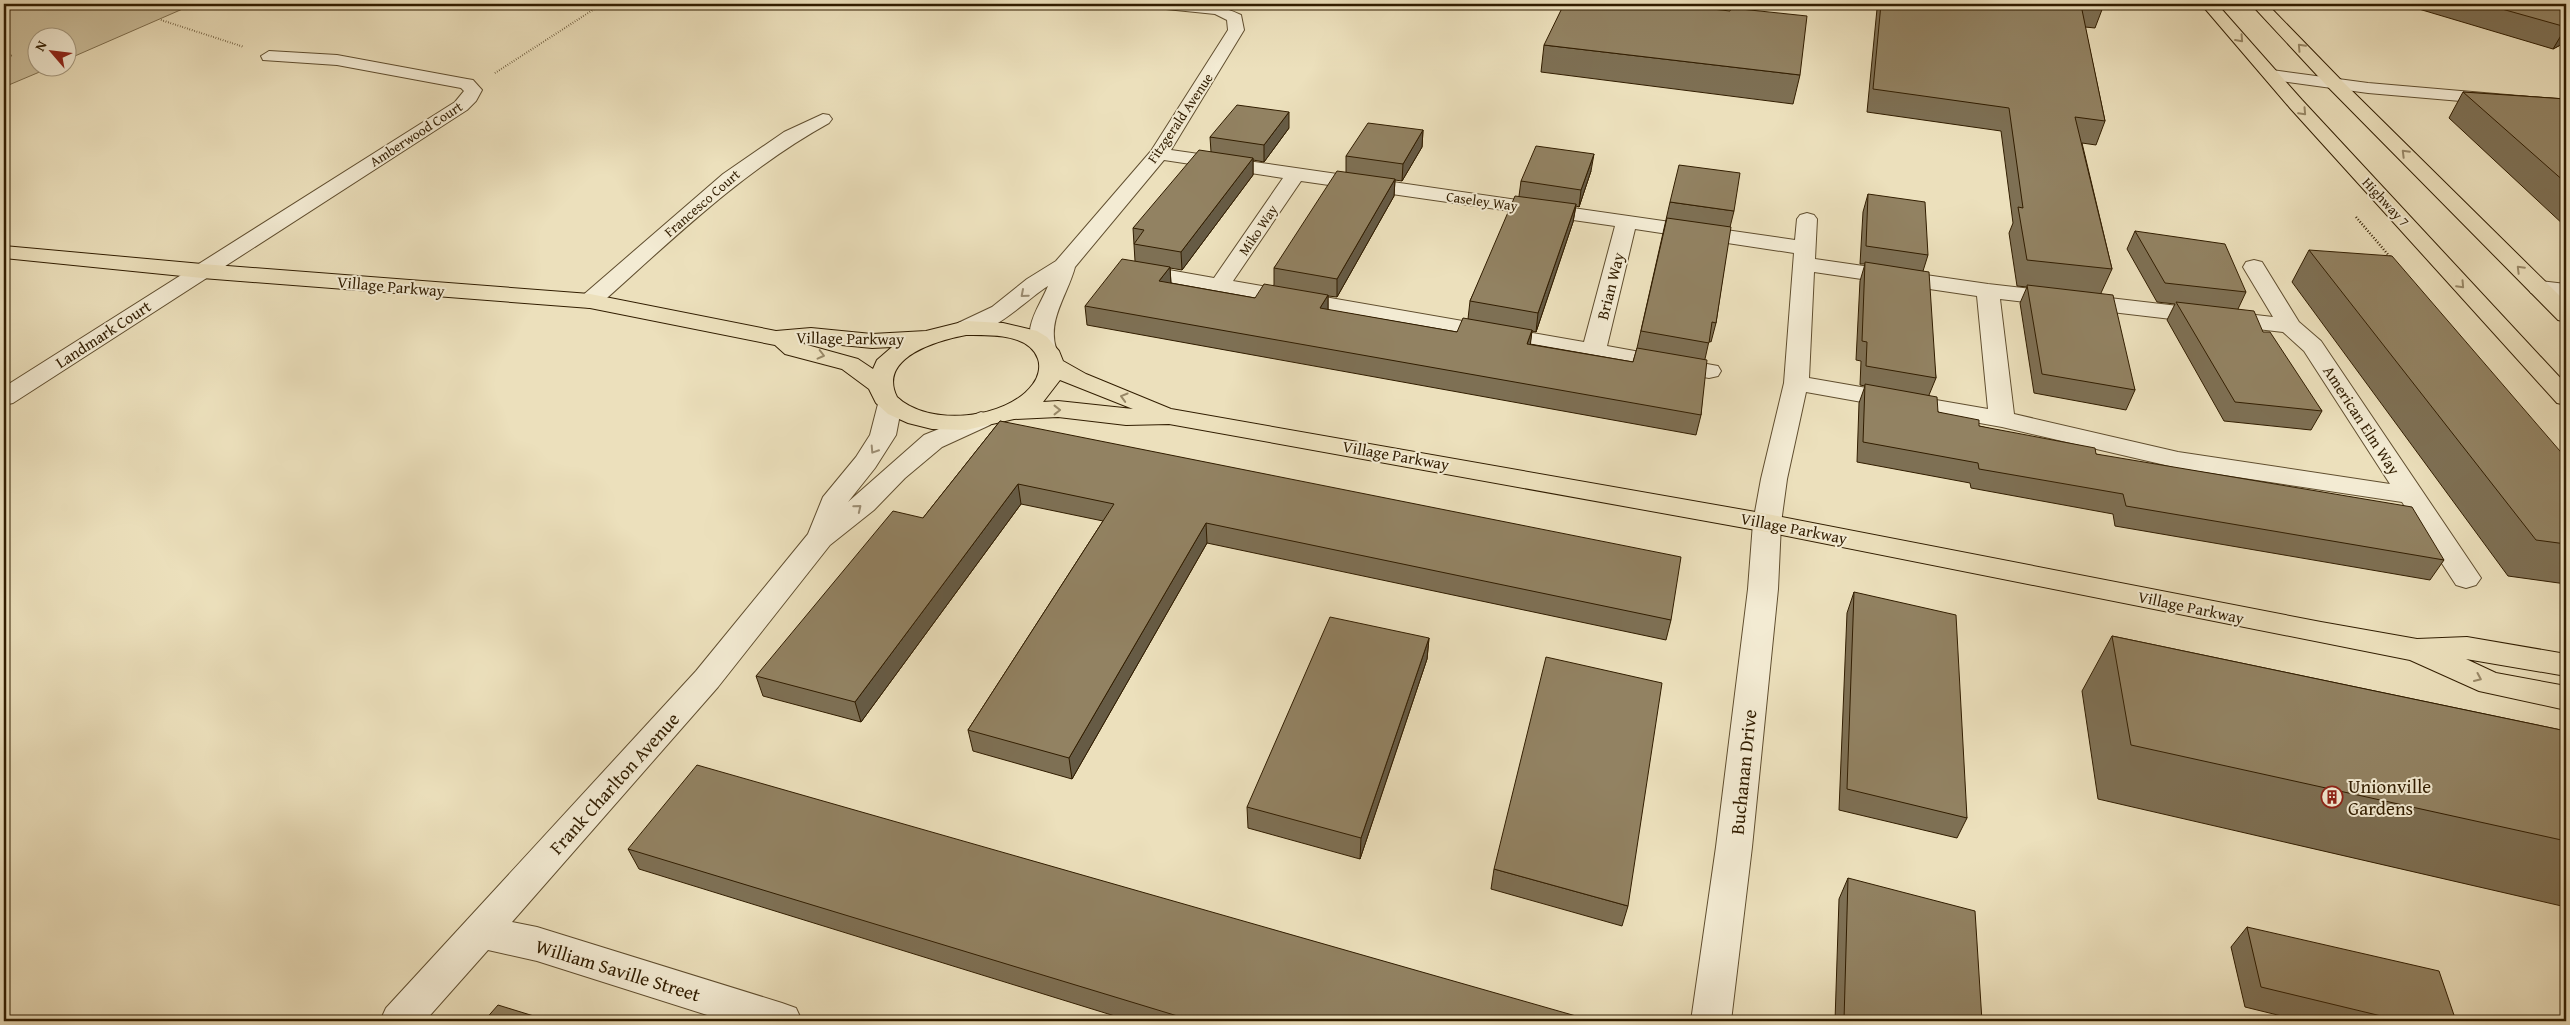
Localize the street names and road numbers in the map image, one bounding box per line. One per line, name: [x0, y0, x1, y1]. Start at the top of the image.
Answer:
street label: Fitzgerald Avenue: [1142, 68, 1218, 167]
street label: Amberwood Court: [366, 96, 466, 172]
street label: Francesco Court: [660, 164, 744, 242]
street label: Highway 7: [2358, 173, 2414, 231]
street label: Caseley Way: [1445, 186, 1519, 216]
street label: Miko Way: [1234, 201, 1282, 259]
street label: Brian Way: [1590, 250, 1630, 322]
street label: Village Parkway: [336, 269, 446, 303]
street label: Landmark Court: [51, 294, 156, 374]
street label: Village Parkway: [796, 325, 904, 351]
street label: American Elm Way: [2318, 361, 2406, 479]
street label: Village Parkway: [1341, 434, 1451, 476]
street label: Village Parkway: [1739, 506, 1849, 550]
street label: Village Parkway: [2136, 584, 2246, 630]
street label: Frank Charlton Avenue: [542, 706, 686, 860]
street label: Buchanan Drive: [1722, 708, 1764, 836]
street label: William Saville Street: [532, 932, 704, 1008]

